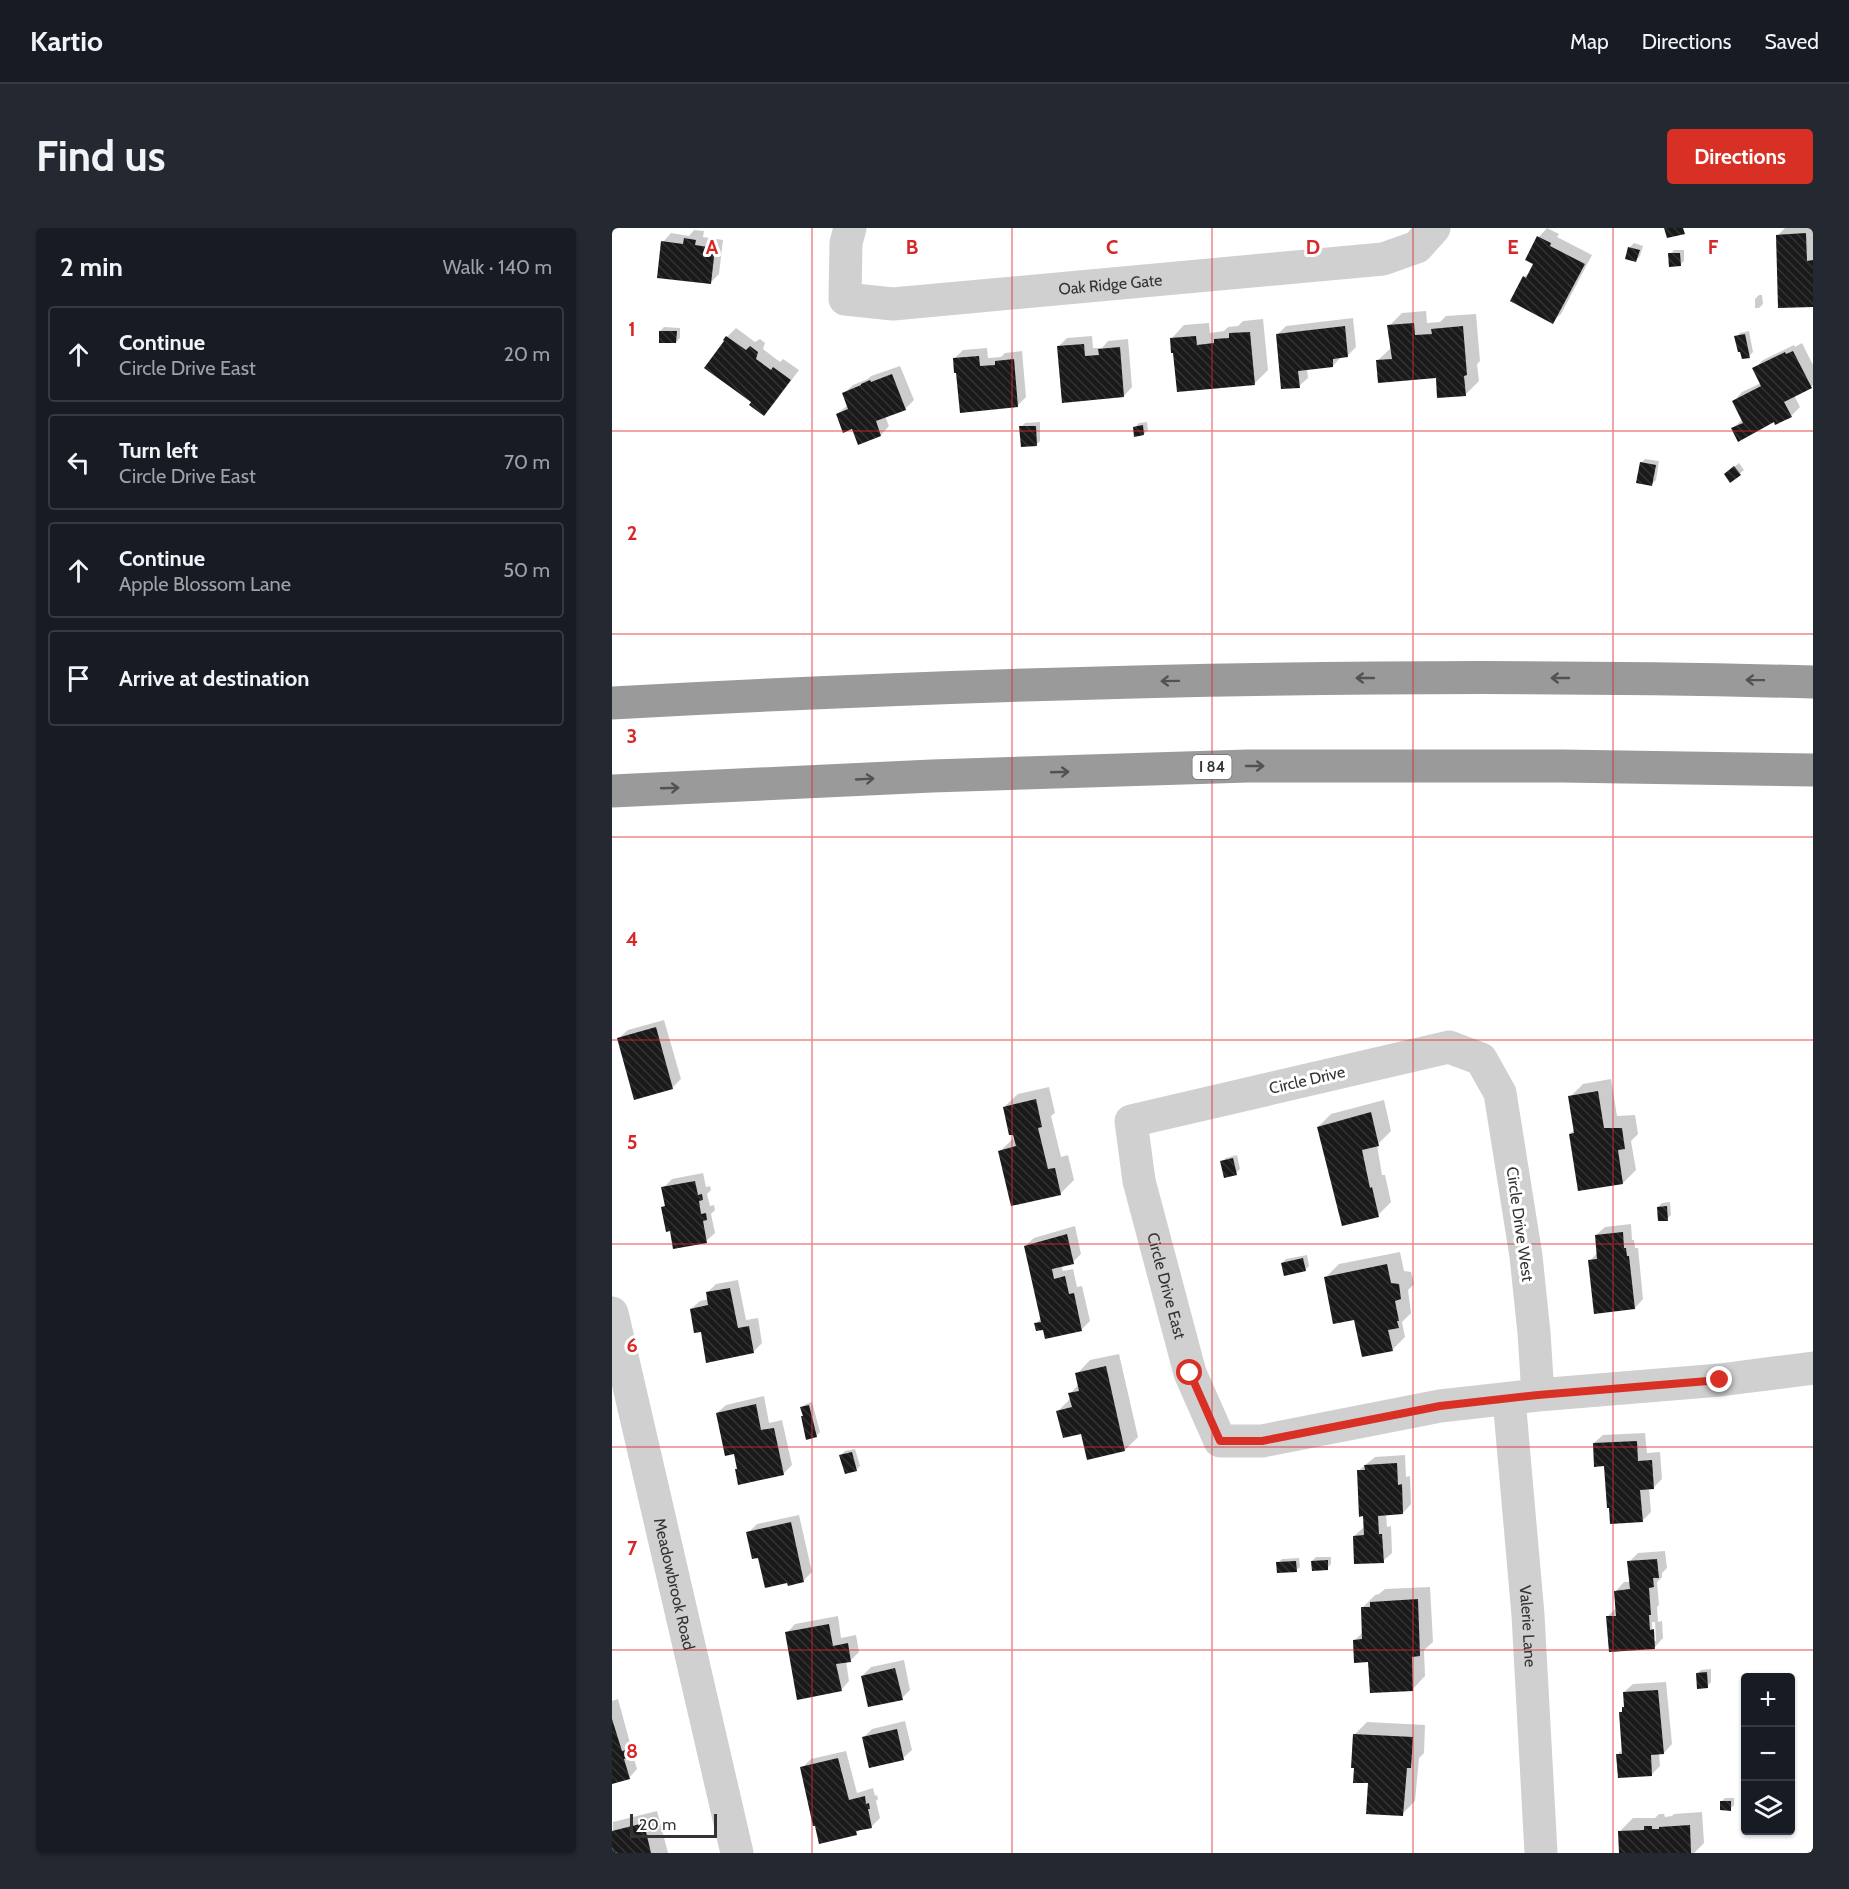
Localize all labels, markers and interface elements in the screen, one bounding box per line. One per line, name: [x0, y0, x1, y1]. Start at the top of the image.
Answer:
text: Kartio: [30, 24, 103, 58]
text: Map: [1570, 29, 1609, 54]
text: Directions: [1642, 29, 1731, 54]
text: Saved: [1764, 29, 1819, 54]
button: Directions: [1667, 129, 1813, 184]
text: Find us: [36, 130, 165, 182]
text: A: [706, 235, 719, 259]
text: B: [906, 235, 918, 259]
text: C: [1106, 235, 1118, 259]
text: D: [1306, 235, 1320, 259]
text: E: [1507, 235, 1519, 259]
text: F: [1708, 235, 1719, 259]
text: 2 min: [60, 251, 123, 283]
text: Walk · 140 m: [443, 255, 552, 279]
street label: Oak Ridge Gate: [1058, 270, 1163, 298]
text: 1: [628, 317, 636, 341]
text: Continue: [119, 329, 205, 356]
icon: ahead: [62, 338, 95, 371]
text: 20 m: [504, 342, 550, 366]
text: Circle Drive East: [119, 356, 256, 380]
text: Turn left: [119, 437, 198, 464]
icon: left: [62, 446, 95, 479]
text: 70 m: [504, 450, 550, 474]
text: Circle Drive East: [119, 464, 256, 488]
text: 2: [627, 521, 637, 545]
text: Continue: [119, 545, 205, 572]
icon: ahead: [62, 554, 95, 587]
text: 50 m: [503, 558, 550, 582]
text: Apple Blossom Lane: [119, 572, 291, 596]
icon: arrive: [62, 662, 95, 695]
text: Arrive at destination: [119, 665, 309, 692]
one-way arrow: [1355, 672, 1375, 684]
one-way arrow: [1550, 672, 1570, 684]
one-way arrow: [1160, 675, 1180, 686]
one-way arrow: [1745, 675, 1765, 686]
text: 3: [627, 724, 637, 748]
road number: I 84: [1192, 755, 1232, 779]
one-way arrow: [1244, 761, 1264, 772]
one-way arrow: [1050, 766, 1070, 777]
one-way arrow: [855, 774, 875, 785]
one-way arrow: [660, 783, 680, 794]
text: 4: [626, 927, 638, 951]
street label: Circle Drive: [1267, 1062, 1347, 1098]
text: 5: [627, 1130, 637, 1154]
street label: Circle Drive West: [1503, 1165, 1538, 1283]
street label: Circle Drive East: [1144, 1230, 1190, 1342]
text: 6: [626, 1333, 638, 1357]
route start: [1176, 1359, 1202, 1385]
route end: [1706, 1366, 1732, 1392]
street label: Meadowbrook Road: [650, 1516, 699, 1652]
text: 7: [627, 1536, 638, 1560]
street label: Valerie Lane: [1516, 1585, 1540, 1668]
map controls: [1741, 1673, 1795, 1835]
button: +: [1741, 1673, 1795, 1727]
button: −: [1741, 1727, 1795, 1781]
text: 8: [626, 1739, 638, 1763]
button: layers: [1741, 1781, 1795, 1835]
scale bar: [630, 1811, 717, 1838]
text: 20 m: [639, 1815, 676, 1834]

